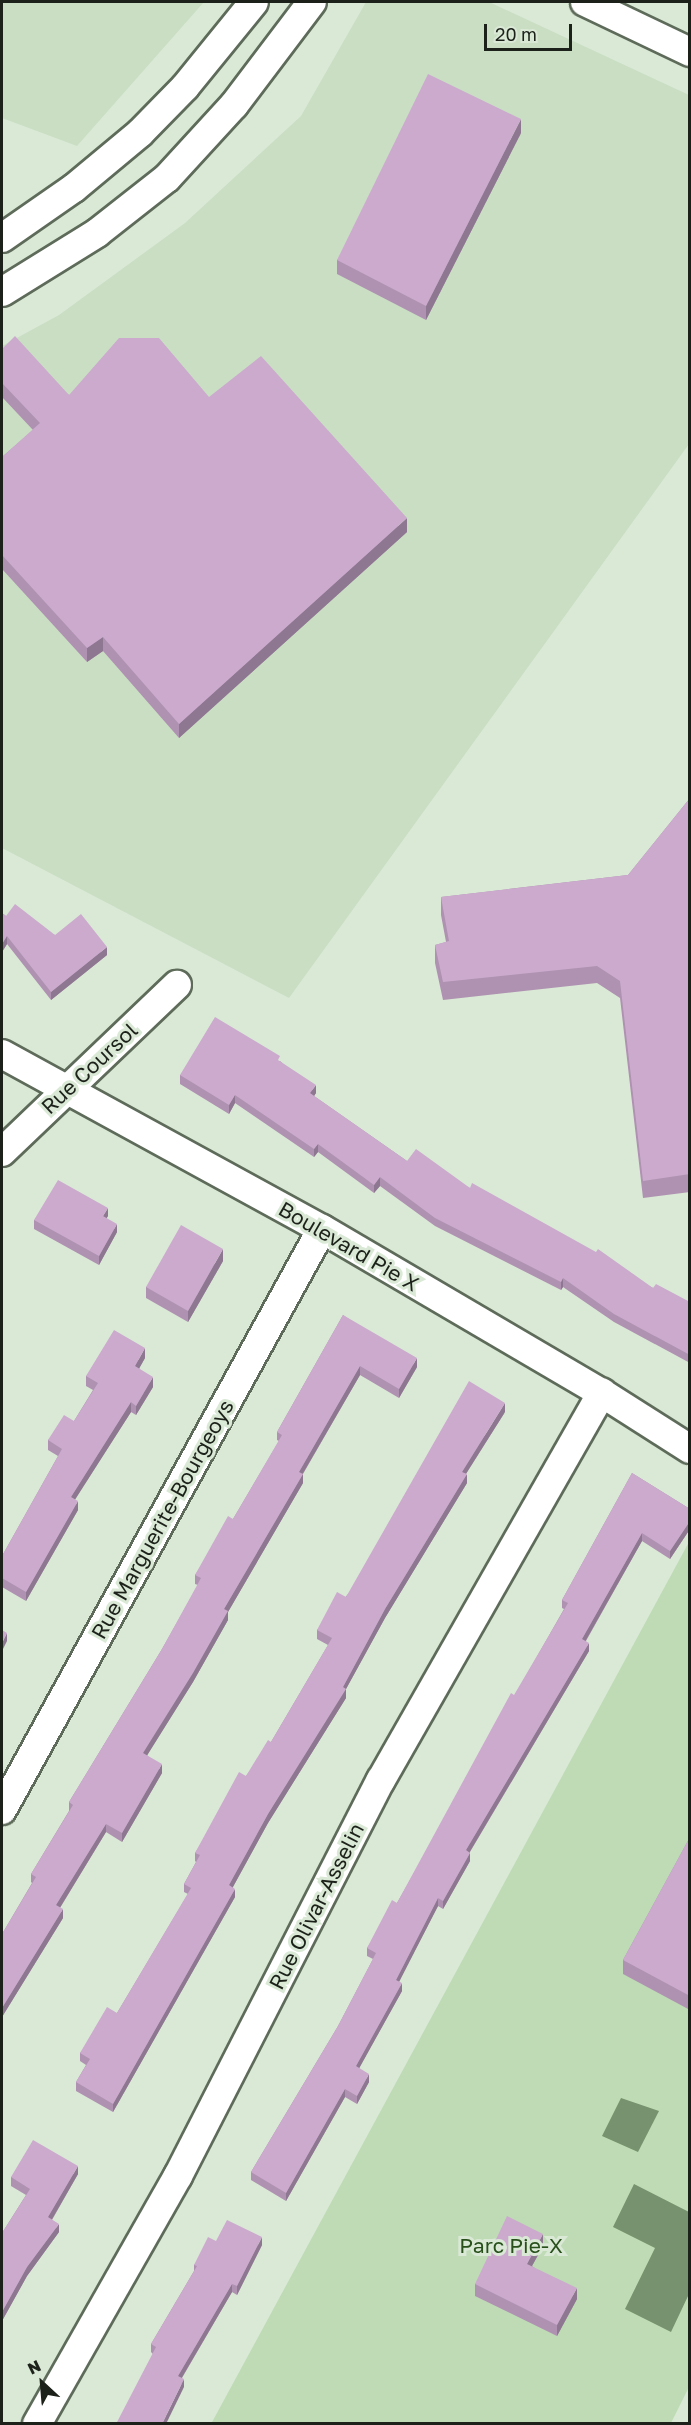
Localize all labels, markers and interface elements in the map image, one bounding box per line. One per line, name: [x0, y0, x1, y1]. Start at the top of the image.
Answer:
scale bar: [487, 12, 576, 50]
text: 20 m: [495, 23, 537, 45]
street label: Rue Coursol: [36, 1017, 142, 1119]
street label: Boulevard Pie X: [275, 1196, 423, 1296]
street label: Rue Marguerite-Bourgeoys: [86, 1395, 238, 1643]
street label: Rue Olivar-Asselin: [263, 1819, 369, 1993]
park label: Parc Pie-X: [459, 2232, 563, 2258]
north arrow: [12, 2353, 72, 2413]
text: N: [24, 2355, 44, 2378]

